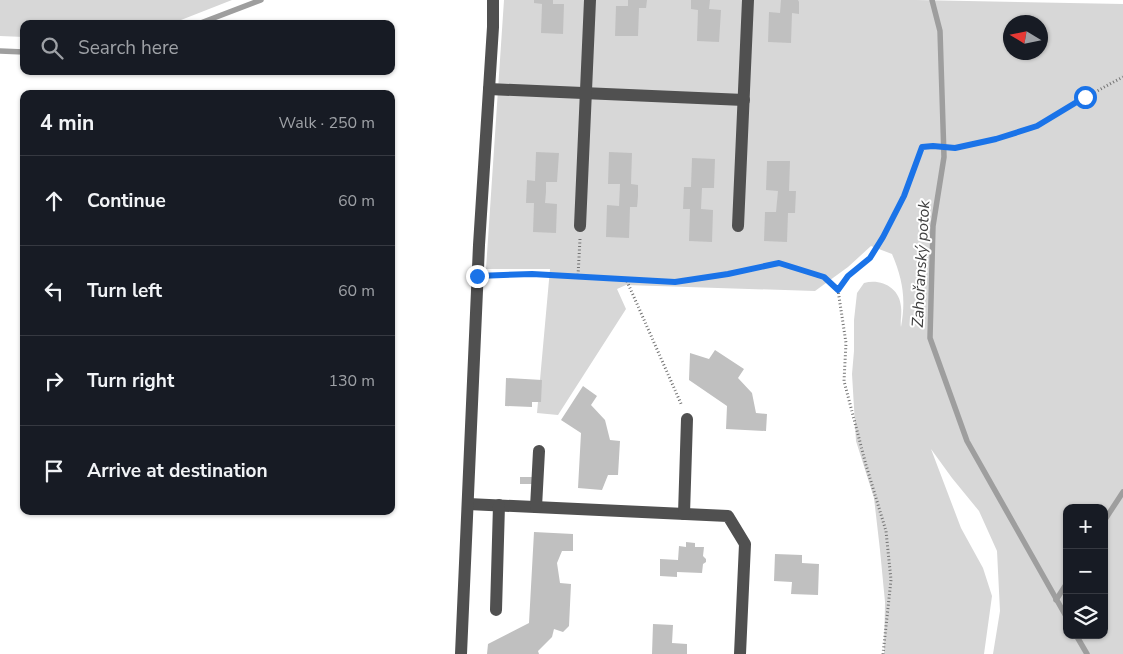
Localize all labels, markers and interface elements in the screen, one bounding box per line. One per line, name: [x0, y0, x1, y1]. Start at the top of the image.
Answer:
north arrow: [1003, 15, 1048, 60]
search box: [20, 20, 395, 75]
icon: search: [38, 34, 66, 62]
text: Search here: [78, 35, 179, 61]
route start: [1074, 86, 1097, 109]
text: 4 min: [40, 109, 94, 137]
text: Walk · 250 m: [279, 112, 375, 134]
icon: ahead: [40, 187, 68, 215]
text: Continue: [87, 188, 166, 214]
text: 60 m: [338, 190, 375, 212]
water label: Zahořanský potok: [907, 199, 935, 328]
route end: [466, 265, 489, 288]
icon: left: [40, 277, 68, 305]
text: Turn left: [87, 278, 162, 304]
text: 60 m: [338, 280, 375, 302]
icon: right: [40, 367, 68, 395]
text: Turn right: [87, 368, 174, 394]
text: 130 m: [328, 370, 375, 392]
icon: arrive: [40, 457, 68, 485]
text: Arrive at destination: [87, 458, 268, 484]
map controls: [1063, 504, 1108, 639]
button: +: [1063, 504, 1108, 549]
button: −: [1063, 549, 1108, 594]
button: layers: [1063, 594, 1108, 639]

